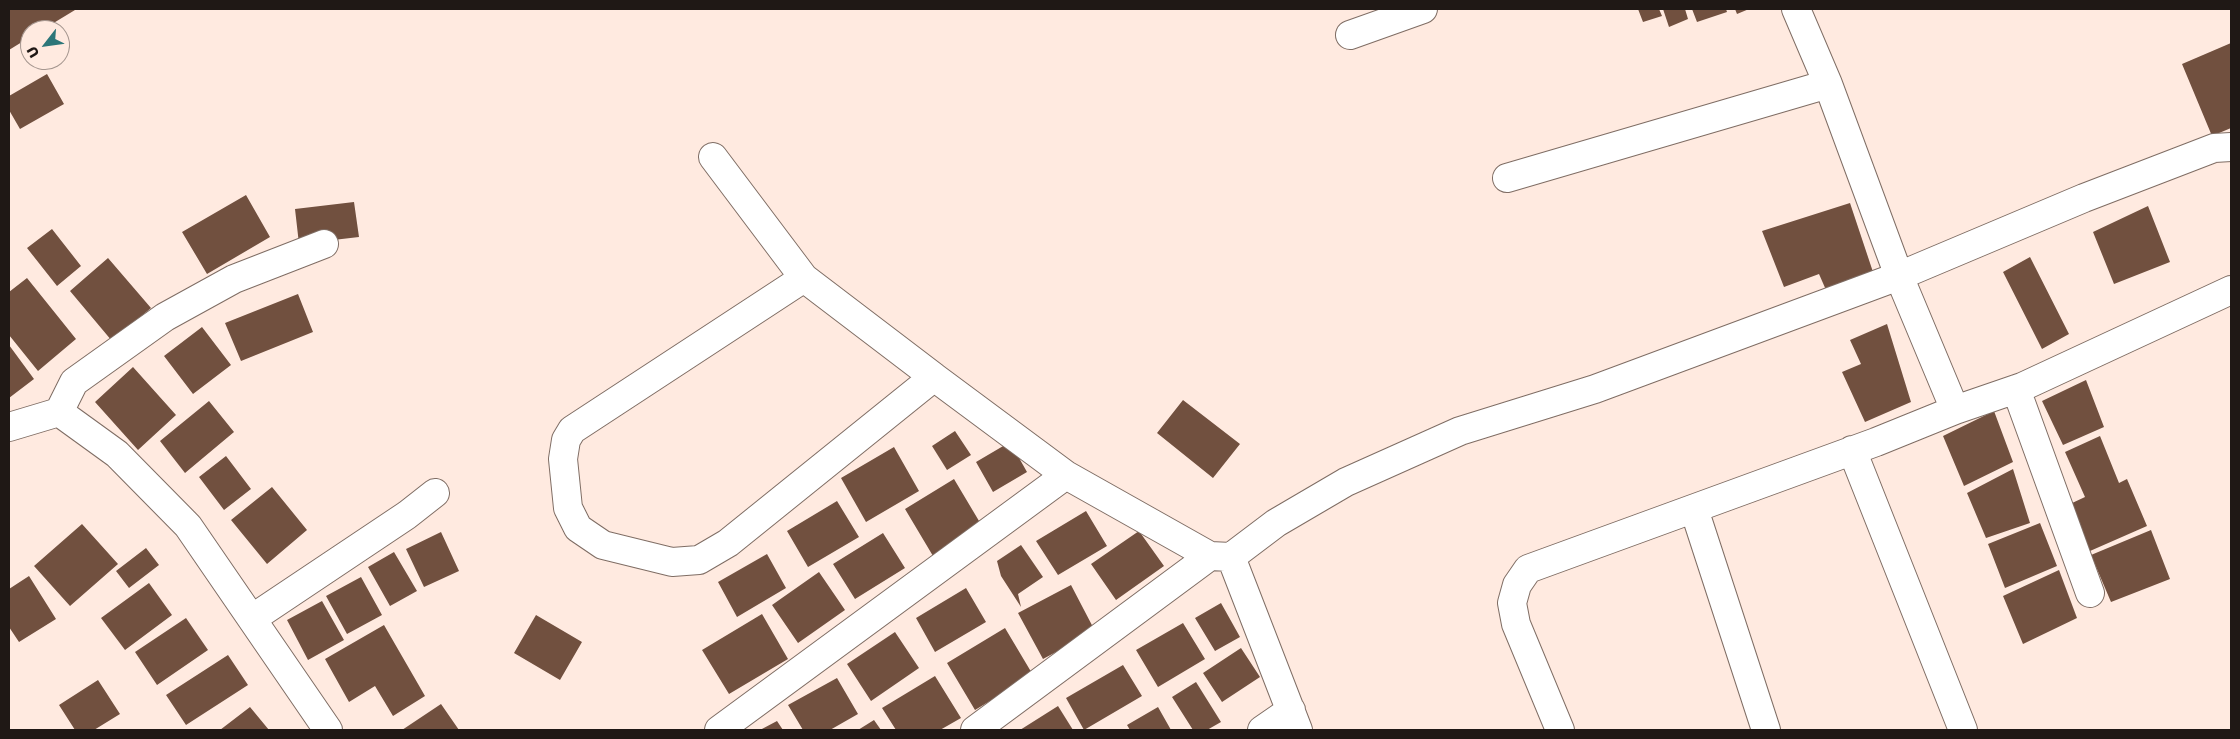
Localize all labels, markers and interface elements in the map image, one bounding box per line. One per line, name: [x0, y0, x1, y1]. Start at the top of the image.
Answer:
north arrow: [20, 20, 70, 70]
text: U: [23, 44, 42, 61]

